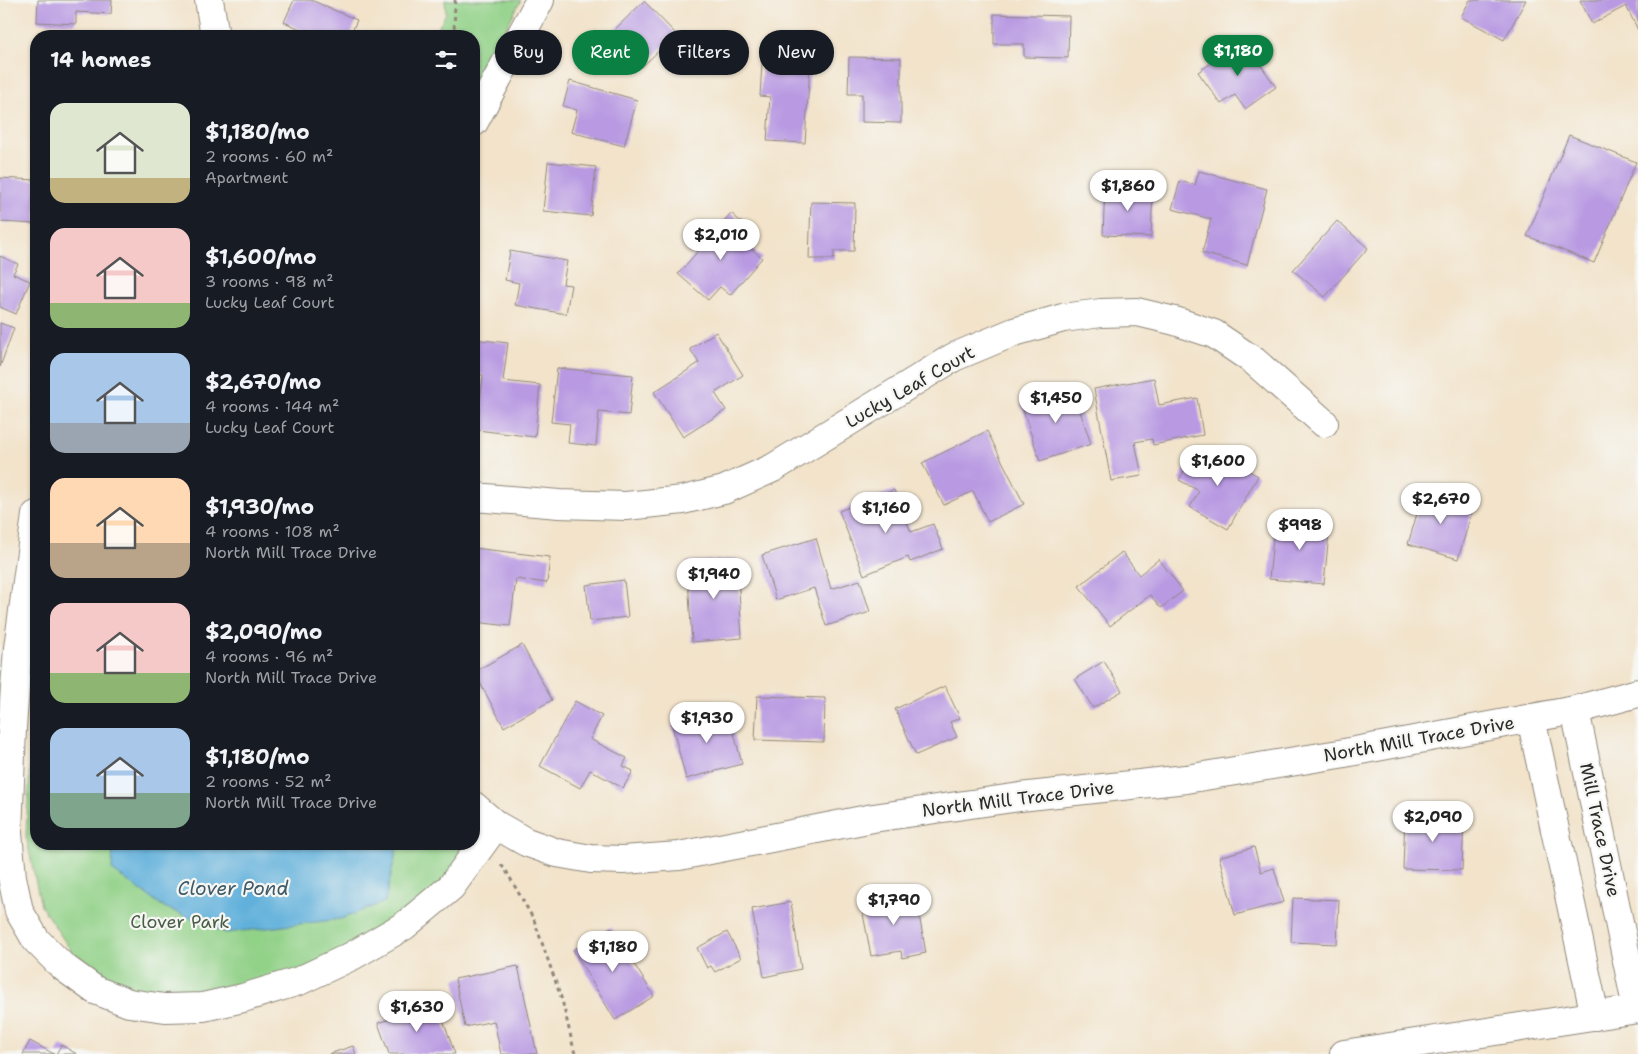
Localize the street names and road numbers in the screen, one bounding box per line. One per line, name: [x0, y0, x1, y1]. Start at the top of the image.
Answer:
street label: Lucky Leaf Court: [841, 340, 979, 434]
street label: North Mill Trace Drive: [1322, 710, 1516, 768]
street label: Mill Trace Drive: [1574, 761, 1626, 899]
street label: North Mill Trace Drive: [921, 775, 1115, 823]

